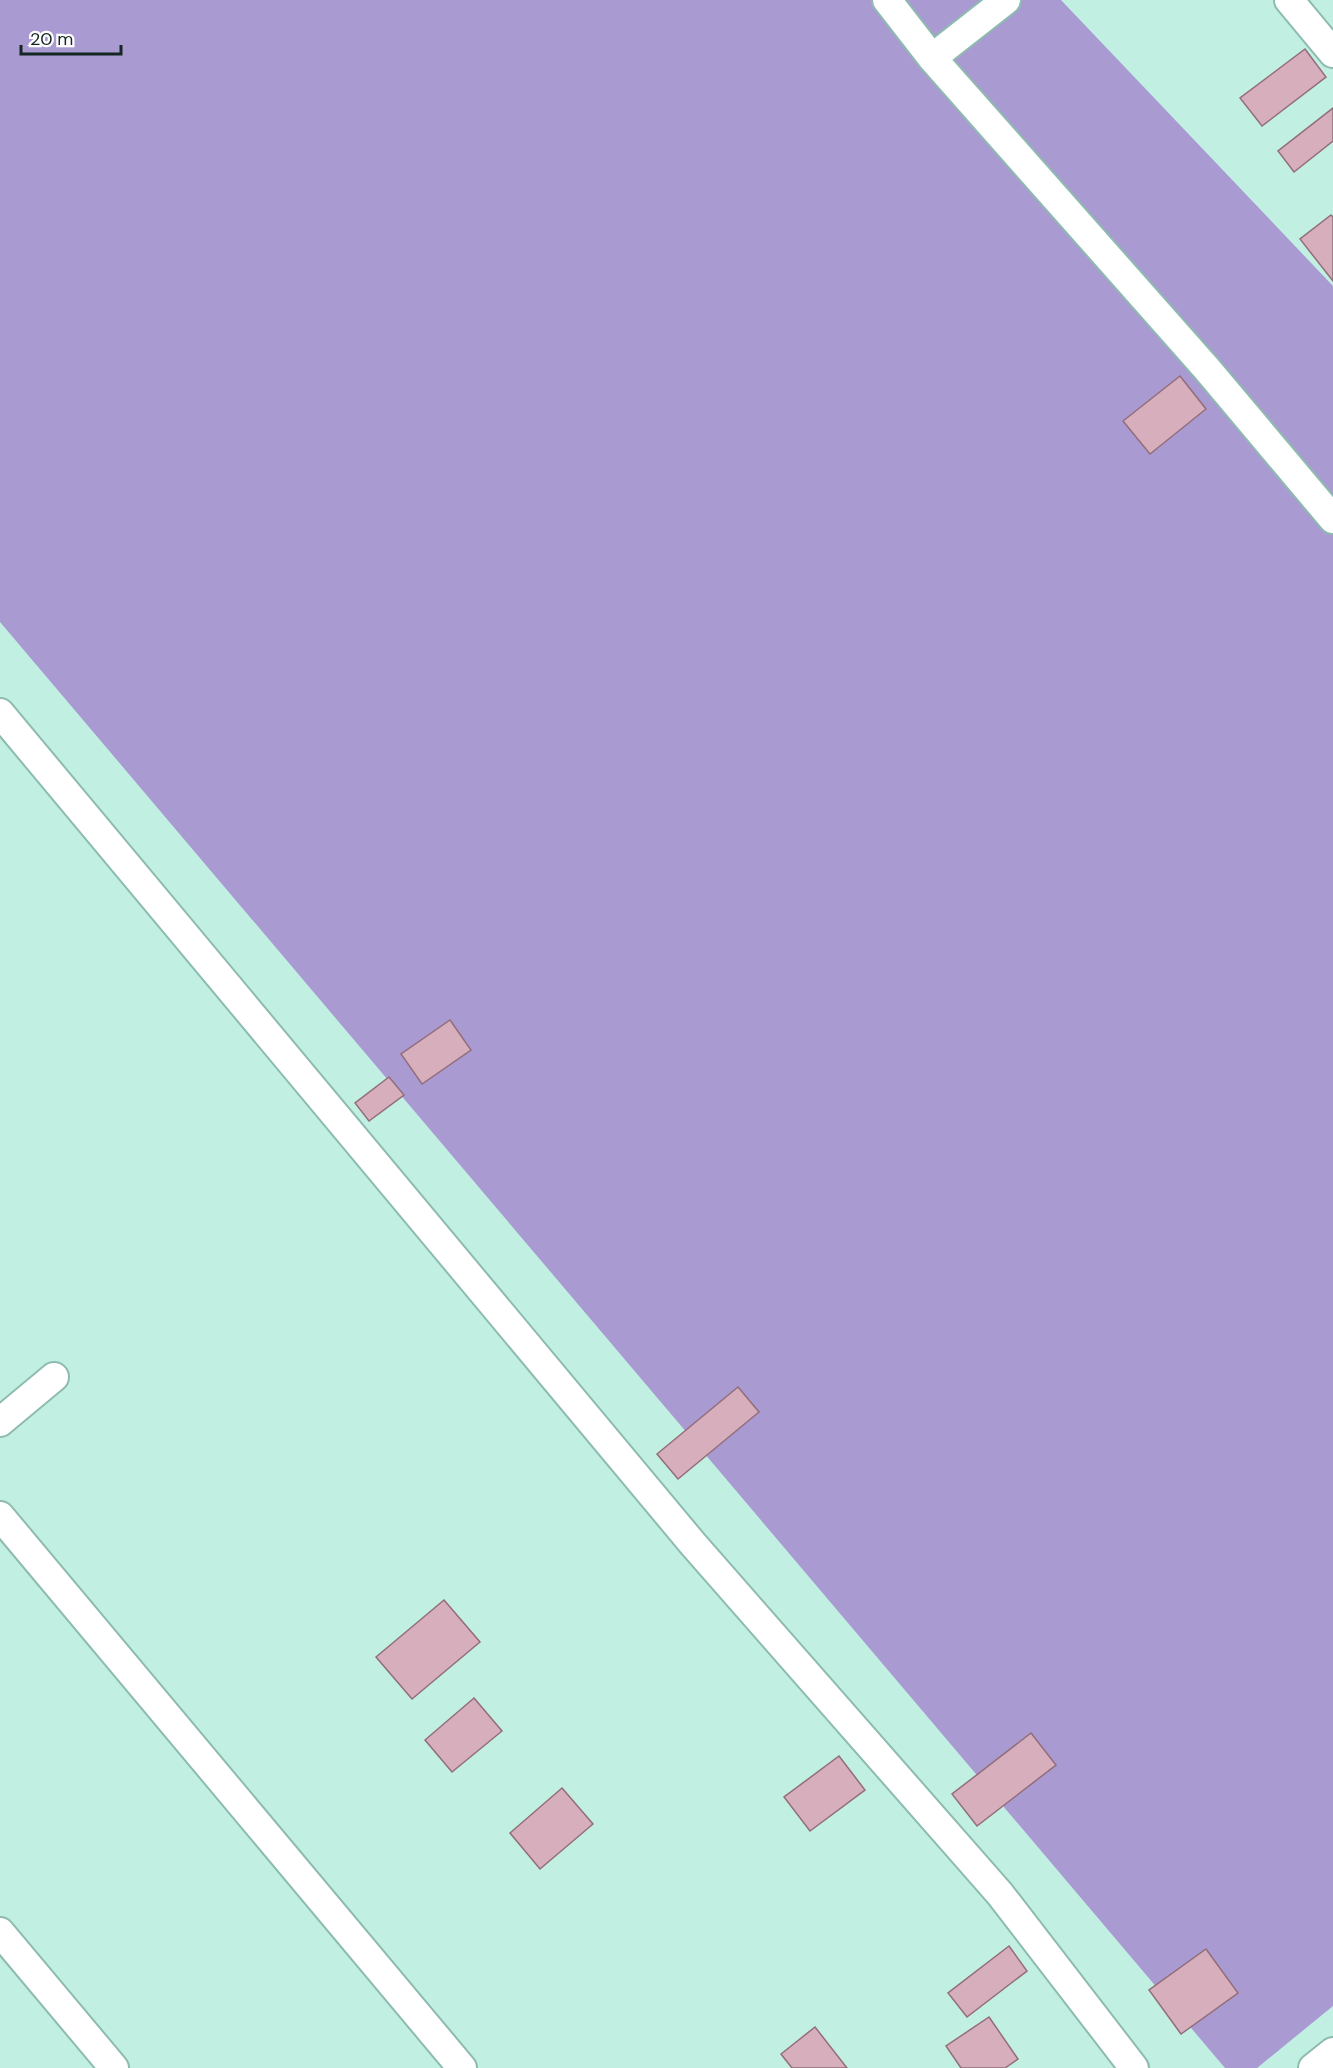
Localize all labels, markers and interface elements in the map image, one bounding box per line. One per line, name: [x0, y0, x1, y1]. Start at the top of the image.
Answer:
scale bar: [21, 18, 122, 56]
text: 20 m: [30, 27, 73, 51]

